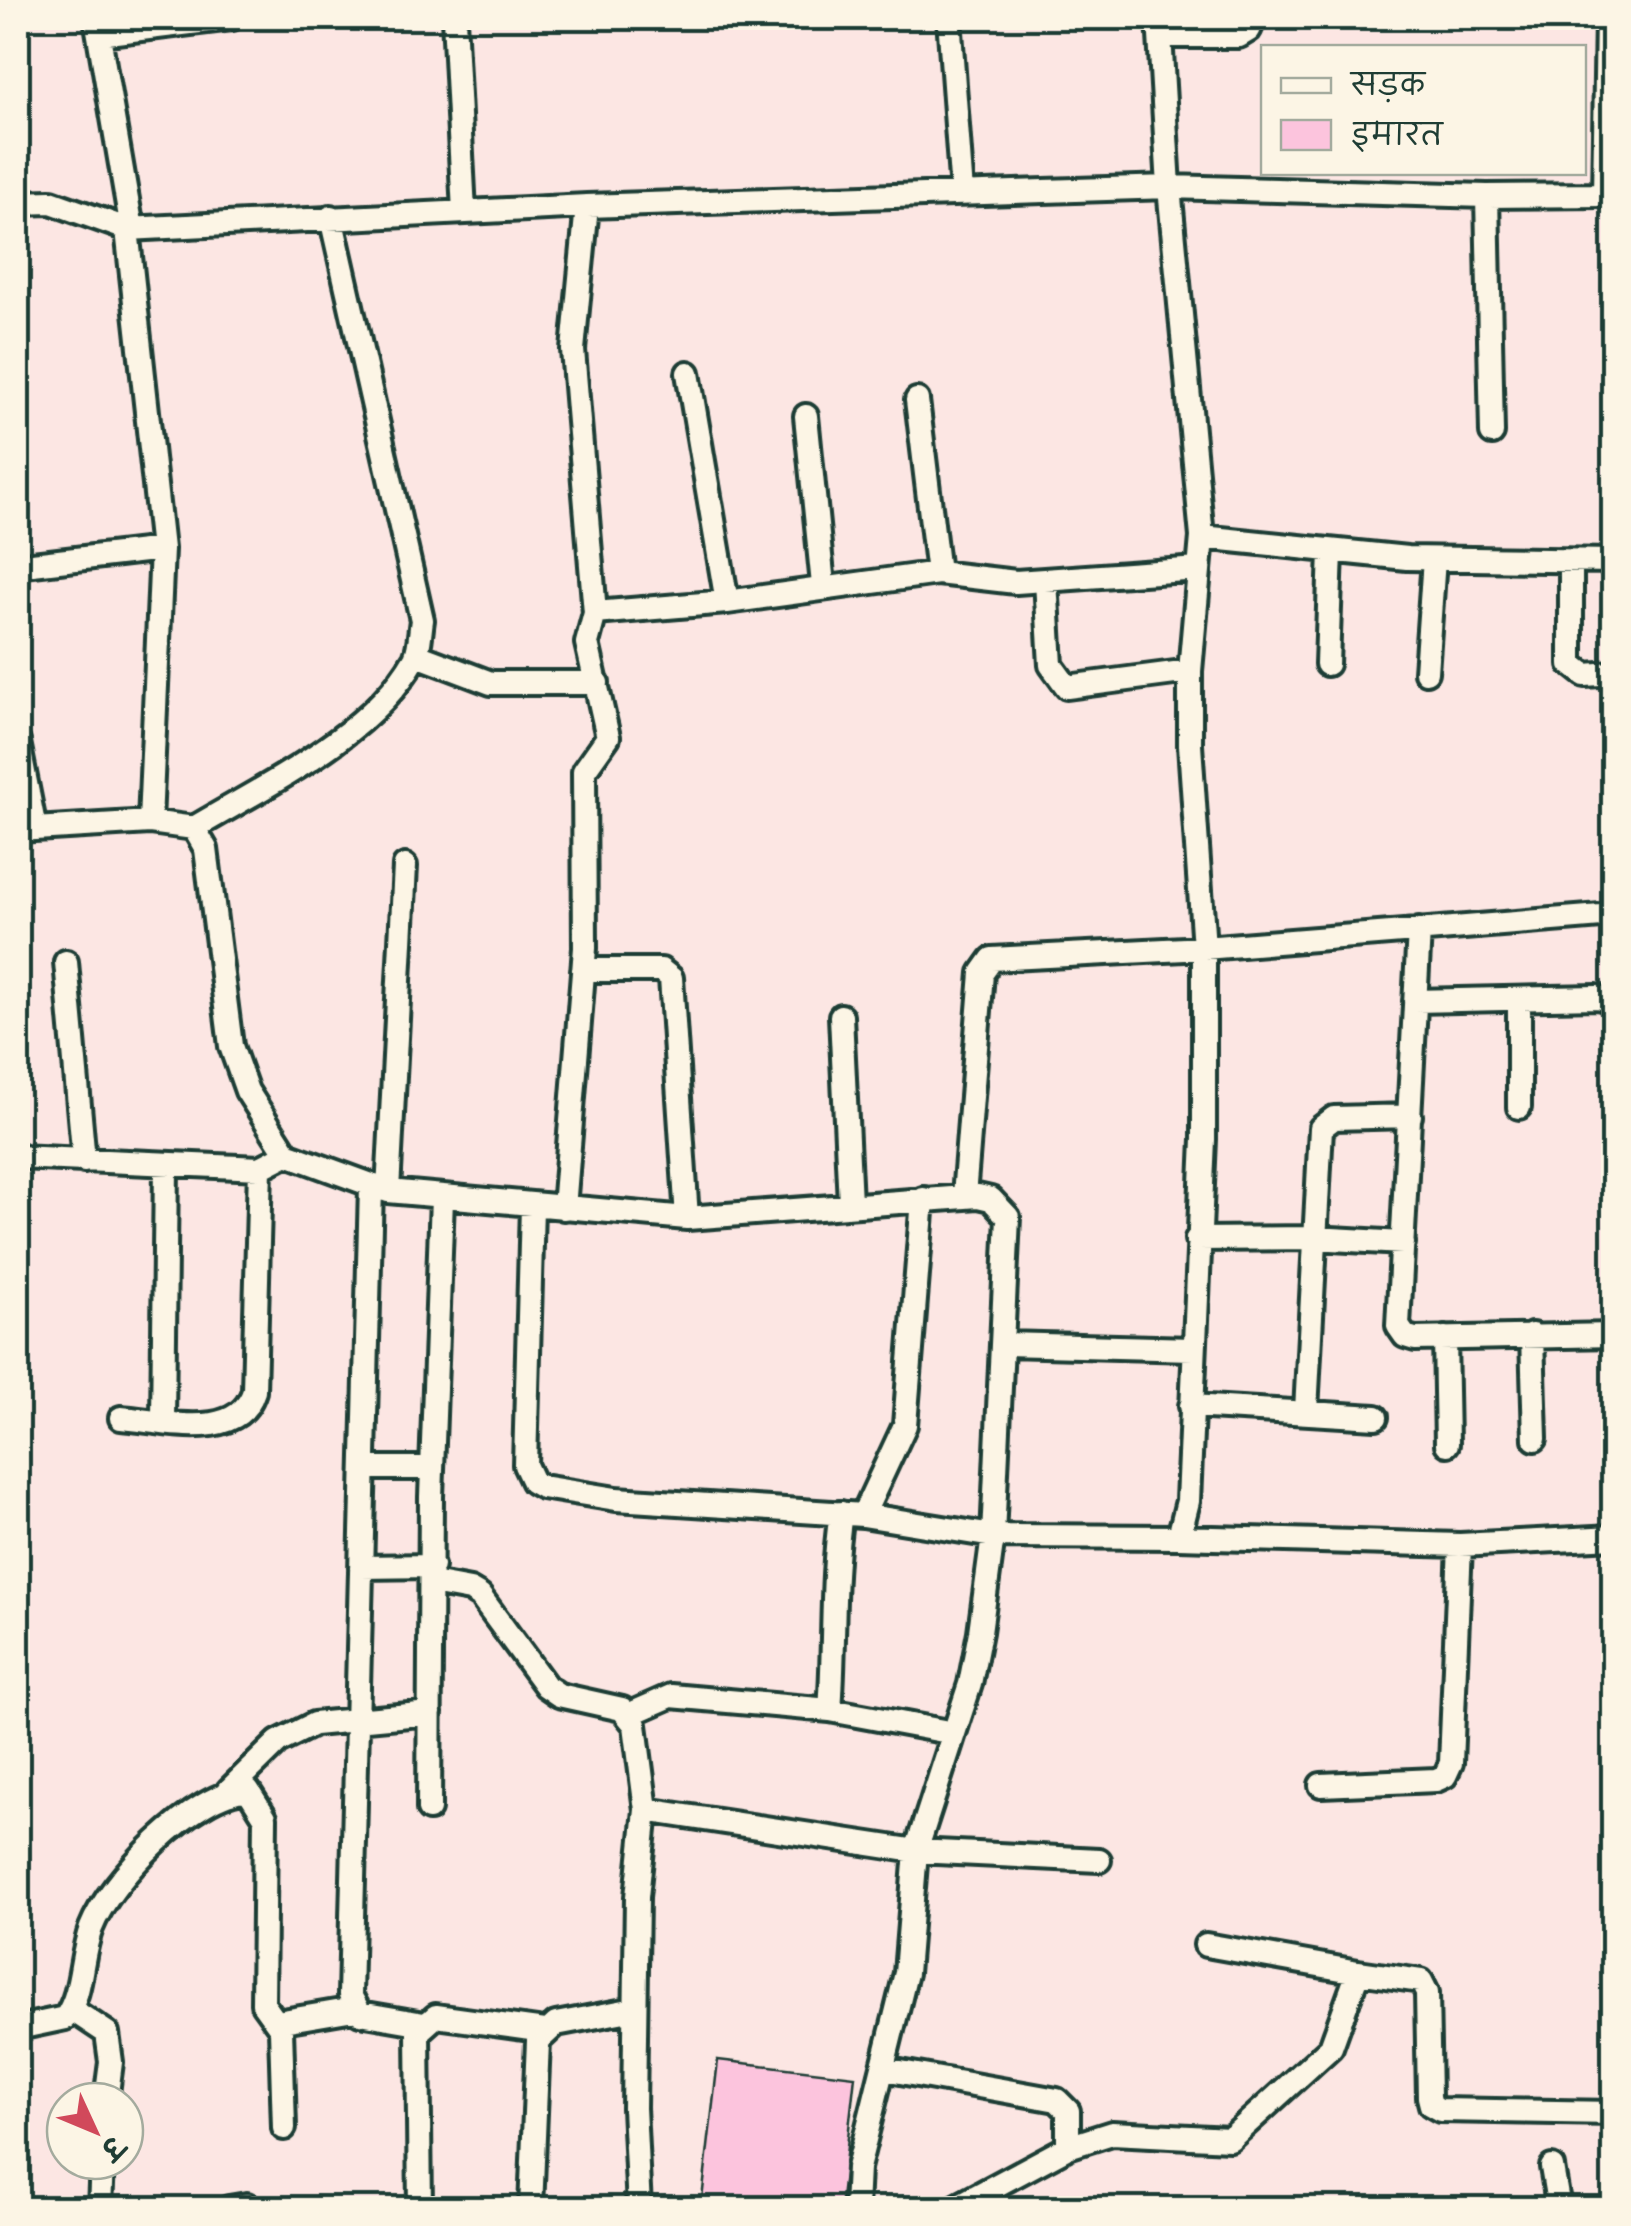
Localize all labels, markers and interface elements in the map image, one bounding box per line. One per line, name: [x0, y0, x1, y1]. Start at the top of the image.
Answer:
legend: [1261, 45, 1586, 175]
text: सड़क: [1349, 67, 1427, 104]
text: इमारत: [1351, 117, 1444, 154]
north arrow: [45, 2081, 145, 2181]
text: उ: [91, 2126, 133, 2168]

